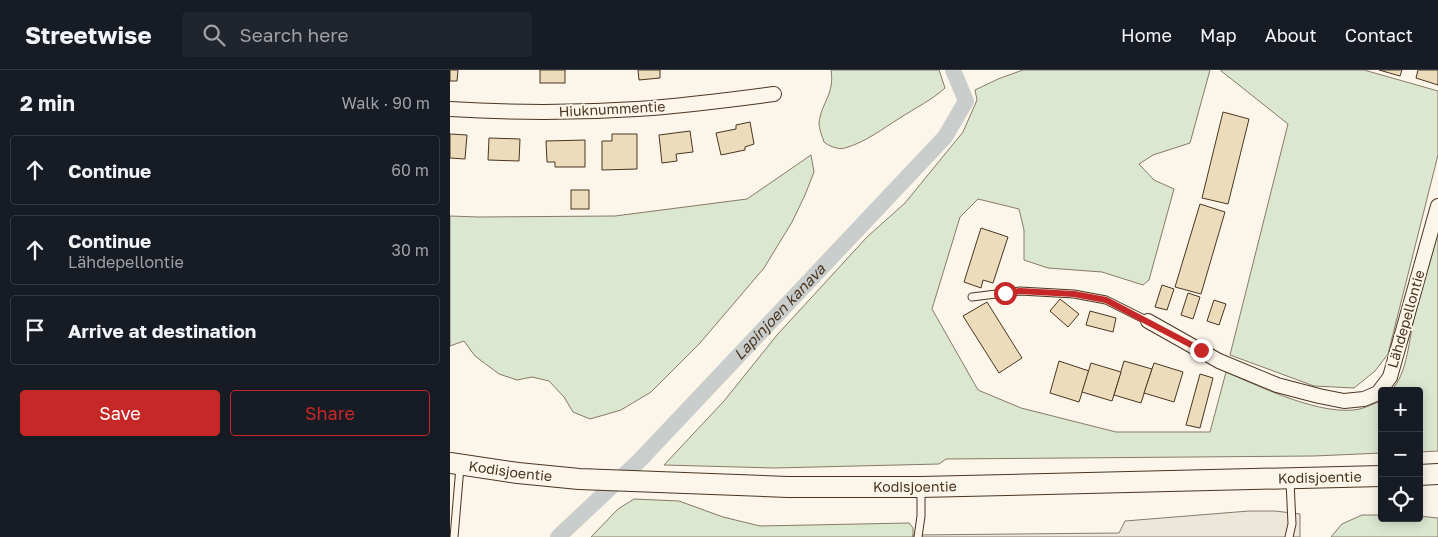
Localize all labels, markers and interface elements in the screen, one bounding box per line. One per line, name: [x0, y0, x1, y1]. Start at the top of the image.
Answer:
search box: [182, 12, 532, 57]
text: Streetwise: [25, 20, 152, 49]
icon: search: [200, 21, 228, 49]
text: Search here: [240, 23, 348, 46]
text: Home: [1121, 24, 1172, 46]
text: Map: [1200, 24, 1237, 46]
text: About: [1265, 24, 1317, 46]
text: Contact: [1345, 24, 1413, 46]
text: 2 min: [20, 90, 75, 116]
text: Walk · 90 m: [342, 93, 430, 113]
street label: Hiuknummentie: [558, 97, 666, 120]
icon: ahead: [21, 156, 49, 184]
text: Continue: [68, 159, 151, 182]
text: 60 m: [391, 160, 429, 180]
text: Continue: [68, 229, 151, 252]
icon: ahead: [21, 236, 49, 264]
text: 30 m: [392, 240, 429, 260]
text: Lähdepellontie: [68, 252, 184, 272]
water label: Lapinjoen kanava: [730, 259, 829, 363]
street label: Lähdepellontie: [1383, 268, 1428, 370]
route start: [994, 282, 1017, 305]
icon: arrive: [21, 316, 49, 344]
text: Arrive at destination: [68, 319, 256, 342]
route end: [1190, 339, 1213, 362]
map controls: [1378, 387, 1423, 522]
button: +: [1378, 387, 1423, 432]
button: Save: [20, 390, 220, 436]
button: Share: [230, 390, 430, 436]
button: −: [1378, 432, 1423, 477]
street label: Kodisjoentie: [468, 457, 553, 484]
street label: Kodisjoentie: [1278, 467, 1362, 486]
street label: Kodisjoentie: [873, 477, 957, 495]
button: locate: [1378, 477, 1423, 522]

